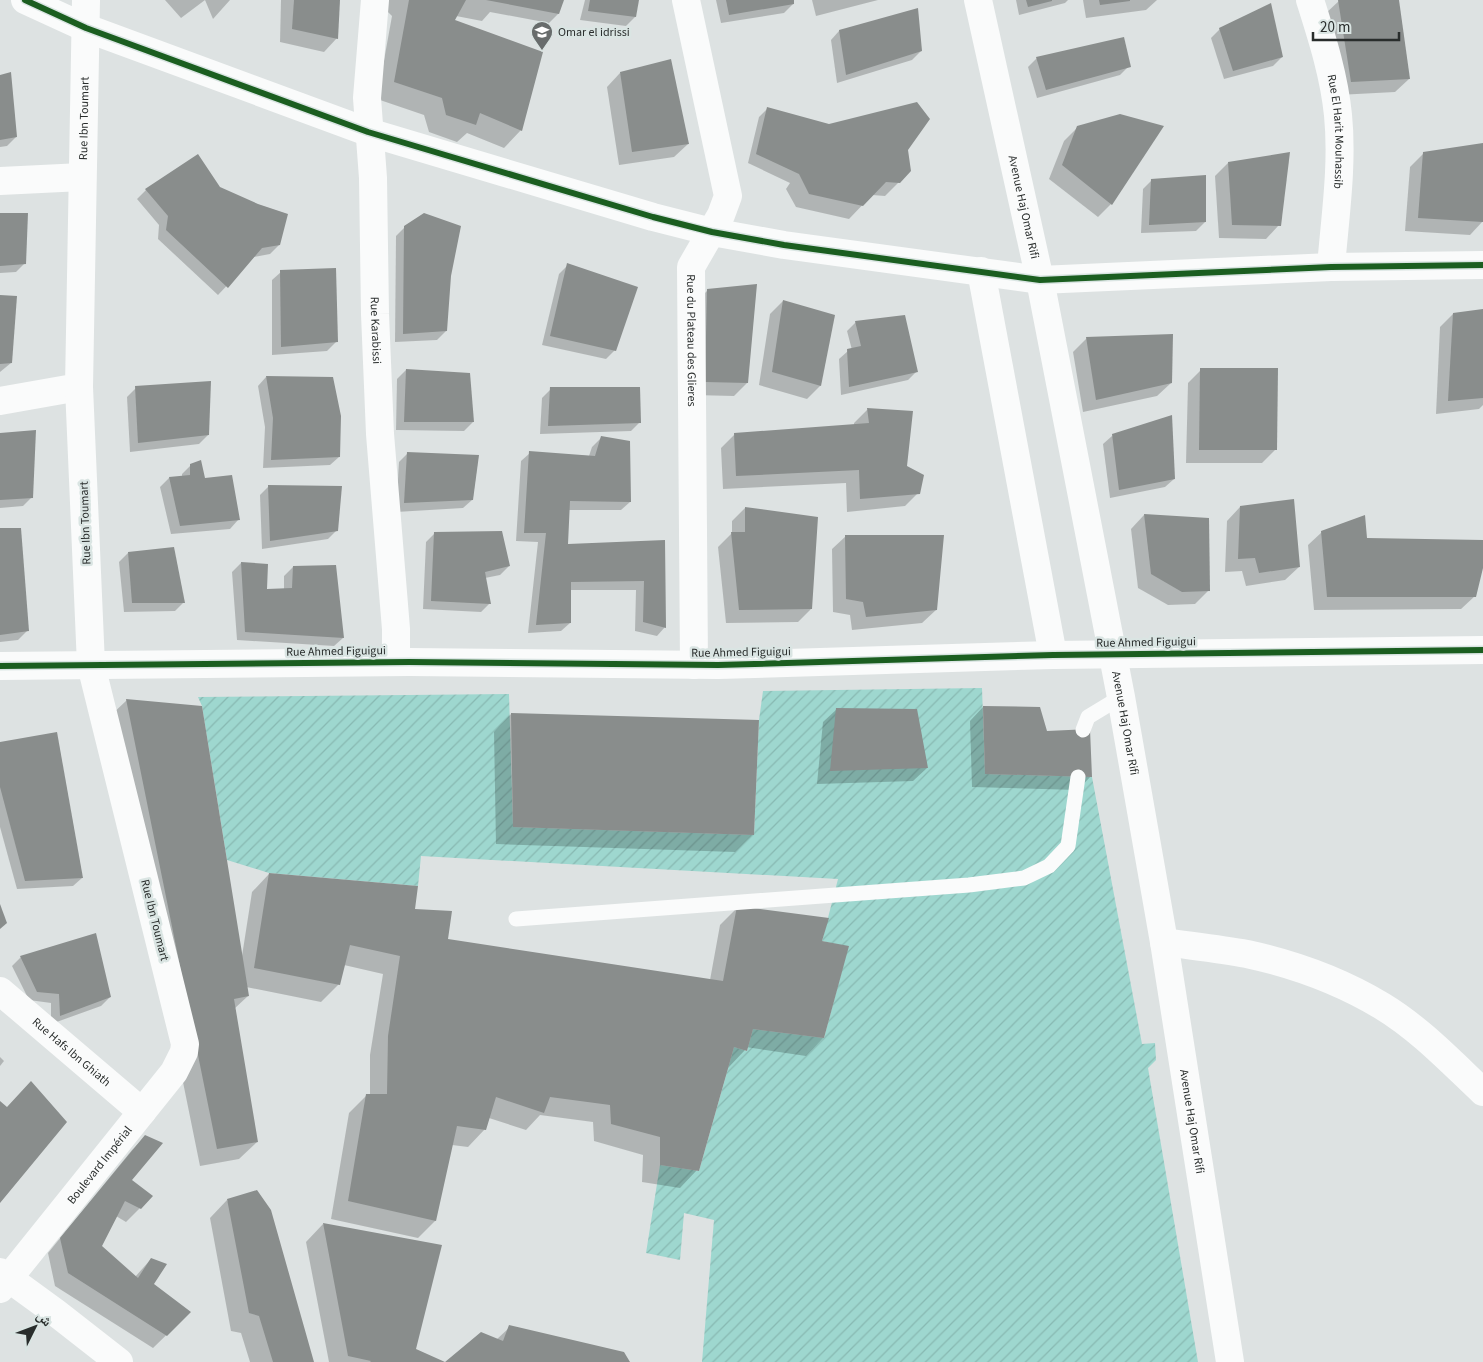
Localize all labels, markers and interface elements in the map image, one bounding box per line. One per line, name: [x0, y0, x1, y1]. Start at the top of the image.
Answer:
scale bar: [1313, 10, 1399, 42]
text: 20 m: [1320, 17, 1350, 38]
school or university icon: Omar el idrissi: [530, 20, 554, 51]
place label: Omar el idrissi: [558, 24, 630, 41]
street label: Rue El Harit Mouhassib: [1323, 73, 1348, 190]
street label: Rue Ibn Toumart: [75, 76, 94, 160]
street label: Avenue Haj Omar Rifi: [1004, 154, 1043, 260]
street label: Rue du Plateau des Glieres: [682, 274, 700, 406]
street label: Rue Karabissi: [366, 297, 385, 364]
street label: Rue Ibn Toumart: [76, 481, 95, 565]
street label: Rue Ahmed Figuigui: [1096, 633, 1196, 652]
street label: Rue Ahmed Figuigui: [286, 642, 386, 661]
street label: Rue Ahmed Figuigui: [691, 643, 791, 662]
street label: Avenue Haj Omar Rifi: [1107, 670, 1143, 777]
street label: Rue Ibn Toumart: [136, 878, 173, 963]
street label: Rue Hafs Ibn Ghiath: [28, 1014, 114, 1091]
street label: Avenue Haj Omar Rifi: [1175, 1068, 1208, 1175]
street label: Boulevard Impérial: [63, 1123, 136, 1208]
north arrow: [10, 1302, 60, 1352]
text: ش: [32, 1307, 56, 1331]

